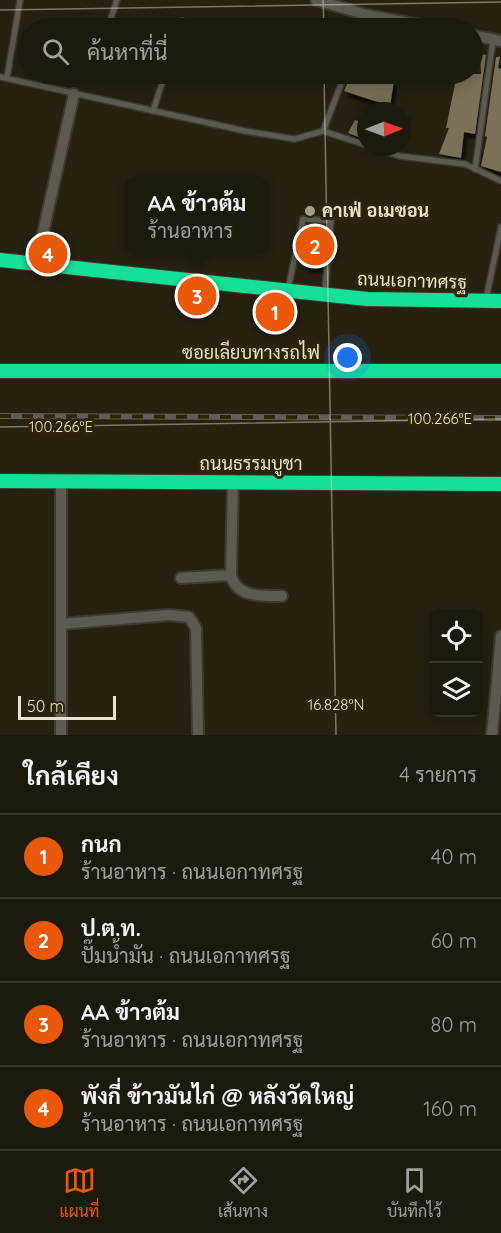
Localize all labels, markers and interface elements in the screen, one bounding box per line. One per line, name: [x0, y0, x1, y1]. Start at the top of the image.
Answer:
search box: [18, 18, 483, 84]
icon: search: [39, 35, 72, 68]
text: ค้นหาที่นี่: [87, 38, 167, 66]
north arrow: [357, 102, 411, 156]
popup: [125, 176, 269, 254]
text: AA ข้าวต้ม: [148, 189, 246, 217]
place label: คาเฟ่ อเมซอน: [322, 199, 429, 222]
marker: คาเฟ่ อเมซอน: [303, 204, 317, 218]
text: ร้านอาหาร: [148, 218, 233, 243]
pin: 2: [296, 224, 334, 268]
pin: 4: [28, 232, 68, 276]
street label: ถนนเอกาทศรฐ: [357, 267, 467, 295]
pin: 3: [178, 274, 216, 318]
pin: 1: [256, 290, 294, 334]
street label: ซอยเลียบทางรถไฟ: [182, 340, 320, 364]
your location: [333, 343, 362, 372]
text: 100.266°E: [408, 409, 472, 428]
text: 100.266°E: [29, 417, 93, 436]
street label: ถนนธรรมบูชา: [200, 452, 302, 477]
map controls: [429, 609, 483, 717]
button: locate: [429, 609, 483, 663]
button: layers: [429, 663, 483, 717]
scale bar: [18, 693, 116, 720]
text: 16.828°N: [308, 695, 364, 714]
text: 50 m: [27, 696, 64, 716]
text: ใกล้เคียง: [24, 759, 119, 792]
text: 4 รายการ: [399, 762, 477, 787]
text: กนก: [81, 830, 122, 858]
text: 1: [40, 844, 47, 869]
text: 40 m: [431, 844, 477, 869]
text: ร้านอาหาร · ถนนเอกาทศรฐ: [81, 859, 303, 884]
text: ป.ต.ท.: [81, 914, 141, 942]
text: 2: [38, 928, 49, 953]
text: 60 m: [431, 928, 477, 953]
text: ปั๊มน้ำมัน · ถนนเอกาทศรฐ: [81, 943, 291, 968]
text: AA ข้าวต้ม: [81, 998, 180, 1026]
text: 3: [38, 1012, 49, 1037]
text: 80 m: [431, 1012, 477, 1037]
text: ร้านอาหาร · ถนนเอกาทศรฐ: [81, 1027, 303, 1052]
text: พังกี่ ข้าวมันไก่ @ หลังวัดใหญ่: [81, 1082, 354, 1110]
text: 4: [38, 1096, 49, 1121]
text: 160 m: [423, 1096, 477, 1121]
text: ร้านอาหาร · ถนนเอกาทศรฐ: [81, 1111, 303, 1136]
tab: แผนที่: [59, 1164, 99, 1221]
tab: เส้นทาง: [218, 1164, 268, 1221]
tab: บันทึกไว้: [387, 1164, 442, 1221]

